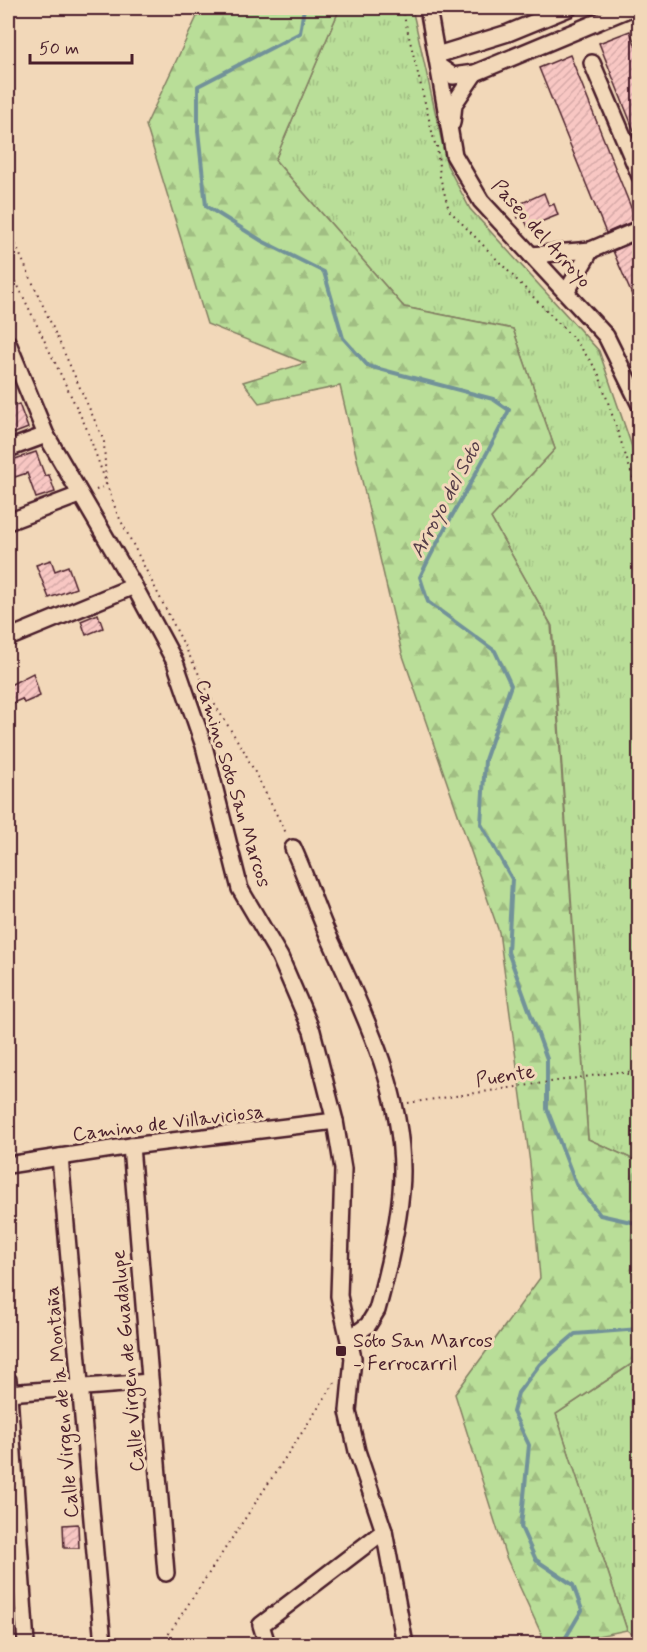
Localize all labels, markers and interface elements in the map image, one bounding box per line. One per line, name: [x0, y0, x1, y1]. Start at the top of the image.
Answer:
scale bar: [30, 27, 132, 65]
text: 50 m: [39, 37, 79, 61]
street label: Paseo del Arroyo: [485, 174, 597, 294]
water label: Arroyo del Soto: [403, 435, 489, 563]
street label: Camino Soto San Marcos: [188, 676, 277, 891]
street label: Puente: [474, 1058, 537, 1094]
street label: Camino de Villaviciosa: [71, 1098, 266, 1149]
street label: Calle Virgen de Guadalupe: [105, 1248, 153, 1473]
street label: Calle Virgen de la Montaña: [39, 1285, 87, 1519]
place label: Soto San Marcos - Ferrocarril: [353, 1328, 493, 1378]
marker: Soto San Marcos - Ferrocarril: [334, 1344, 348, 1358]

